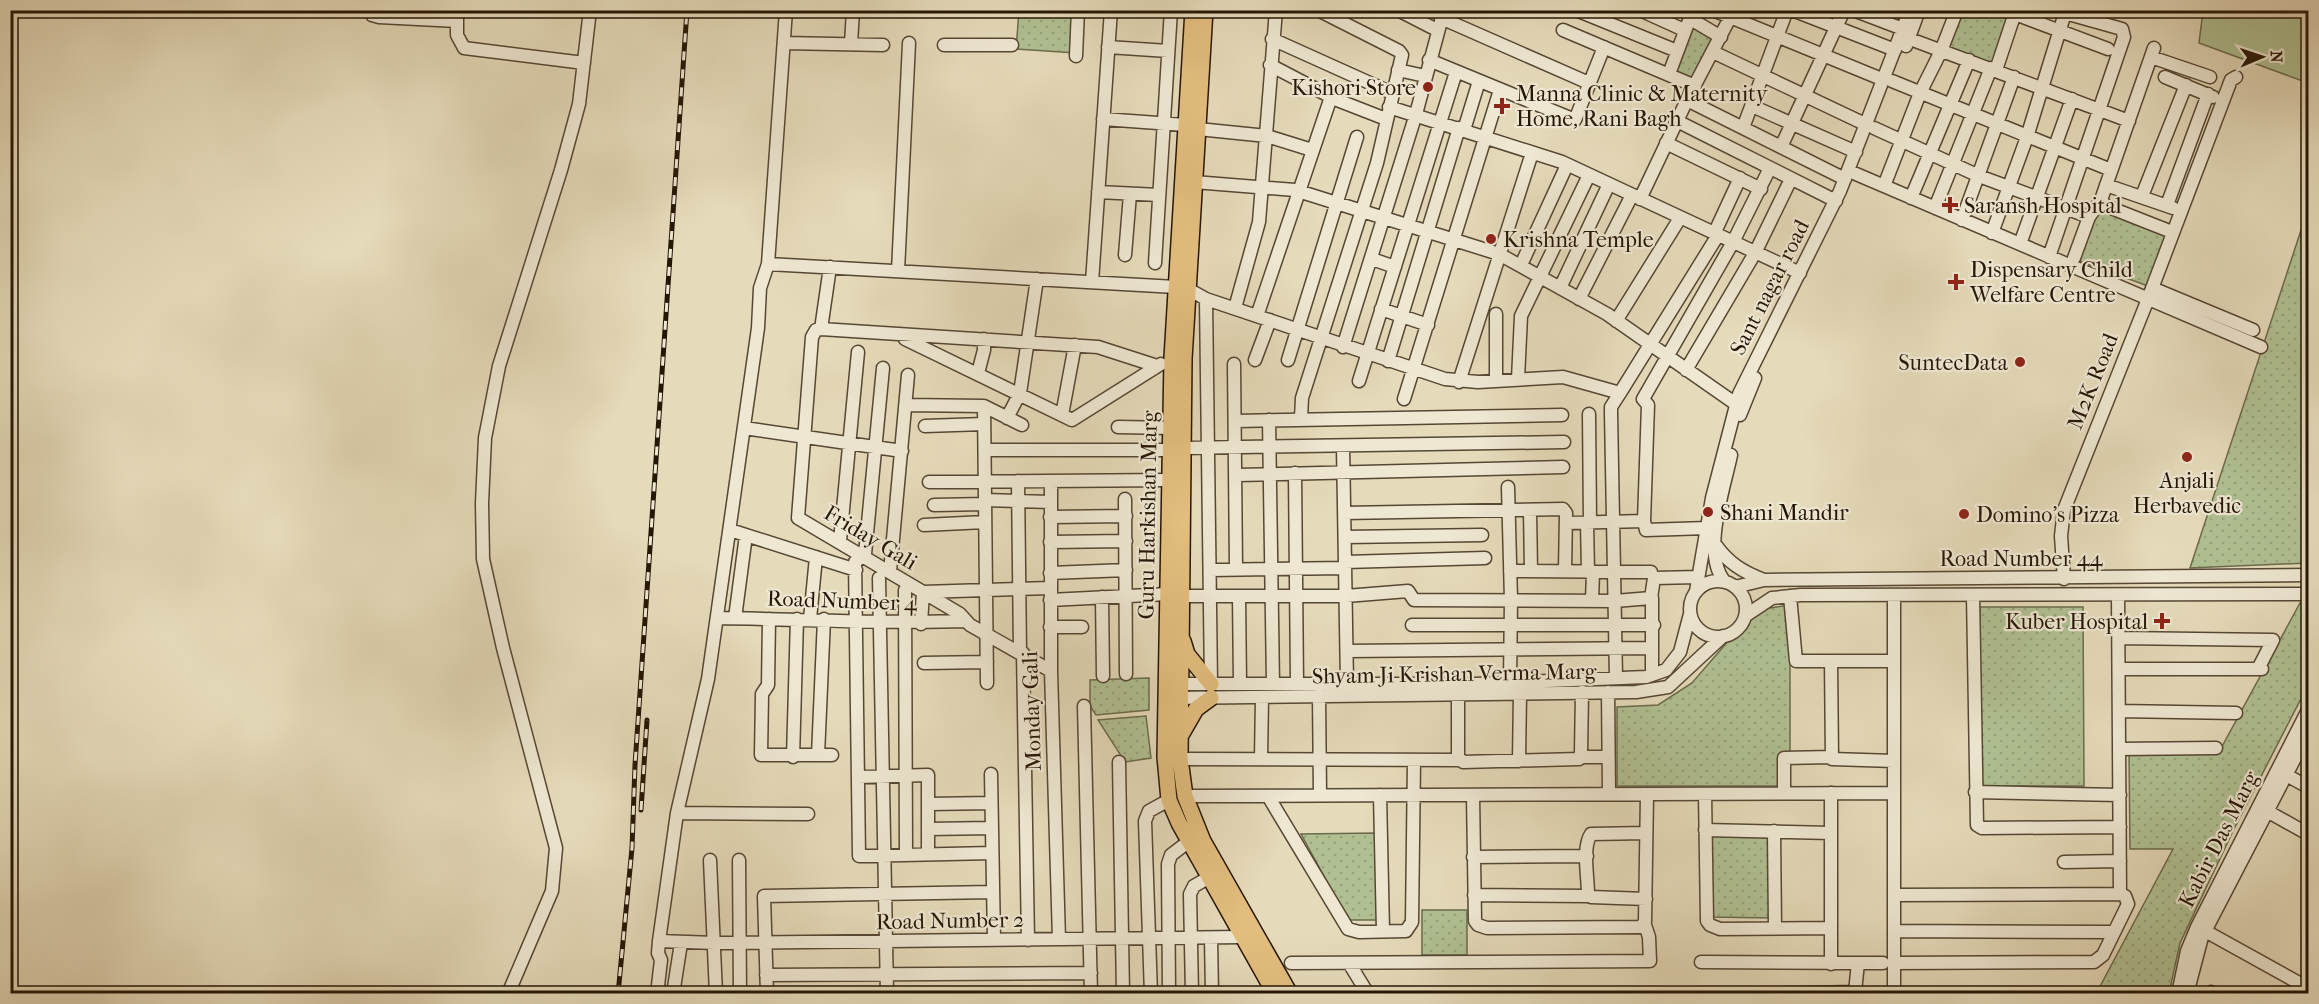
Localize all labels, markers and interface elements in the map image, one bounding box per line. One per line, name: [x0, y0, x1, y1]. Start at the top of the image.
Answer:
north arrow: [2232, 27, 2292, 87]
text: N: [2267, 50, 2286, 64]
place label: Kishori Store: [1291, 75, 1416, 101]
marker: Kishori Store: [1421, 80, 1435, 94]
place label: Manna Clinic & Maternity Home, Rani Bagh: [1516, 81, 1769, 132]
marker: Manna Clinic & Maternity Home, Rani Bagh: [1493, 97, 1511, 115]
place label: Saransh Hospital: [1964, 193, 2122, 219]
marker: Saransh Hospital: [1941, 196, 1959, 214]
street label: Sant nagar road: [1725, 215, 1816, 359]
place label: Krishna Temple: [1503, 227, 1654, 253]
marker: Krishna Temple: [1484, 232, 1498, 246]
place label: Dispensary Child Welfare Centre: [1969, 257, 2134, 308]
marker: Dispensary Child Welfare Centre: [1947, 273, 1965, 291]
street label: M2K Road: [2062, 329, 2124, 433]
place label: SuntecData: [1898, 350, 2009, 376]
marker: SuntecData: [2013, 355, 2027, 369]
street label: Guru Harkishan Marg: [1133, 410, 1163, 620]
marker: Anjali Herbavedic: [2180, 450, 2194, 464]
place label: Anjali Herbavedic: [2133, 468, 2241, 519]
street label: Friday Gali: [819, 500, 922, 576]
place label: Shani Mandir: [1720, 500, 1849, 526]
place label: Domino’s Pizza: [1976, 502, 2120, 528]
marker: Shani Mandir: [1701, 505, 1715, 519]
marker: Domino’s Pizza: [1957, 507, 1971, 521]
street label: Road Number 44: [1939, 546, 2104, 572]
street label: Road Number 4: [767, 585, 918, 617]
place label: Kuber Hospital: [2005, 609, 2148, 635]
marker: Kuber Hospital: [2153, 612, 2171, 630]
street label: Monday Gali: [1017, 650, 1047, 771]
street label: Shyam Ji Krishan Verma Marg: [1312, 659, 1597, 689]
street label: Kabir Das Marg: [2173, 767, 2265, 912]
street label: Road Number 2: [876, 907, 1024, 935]

